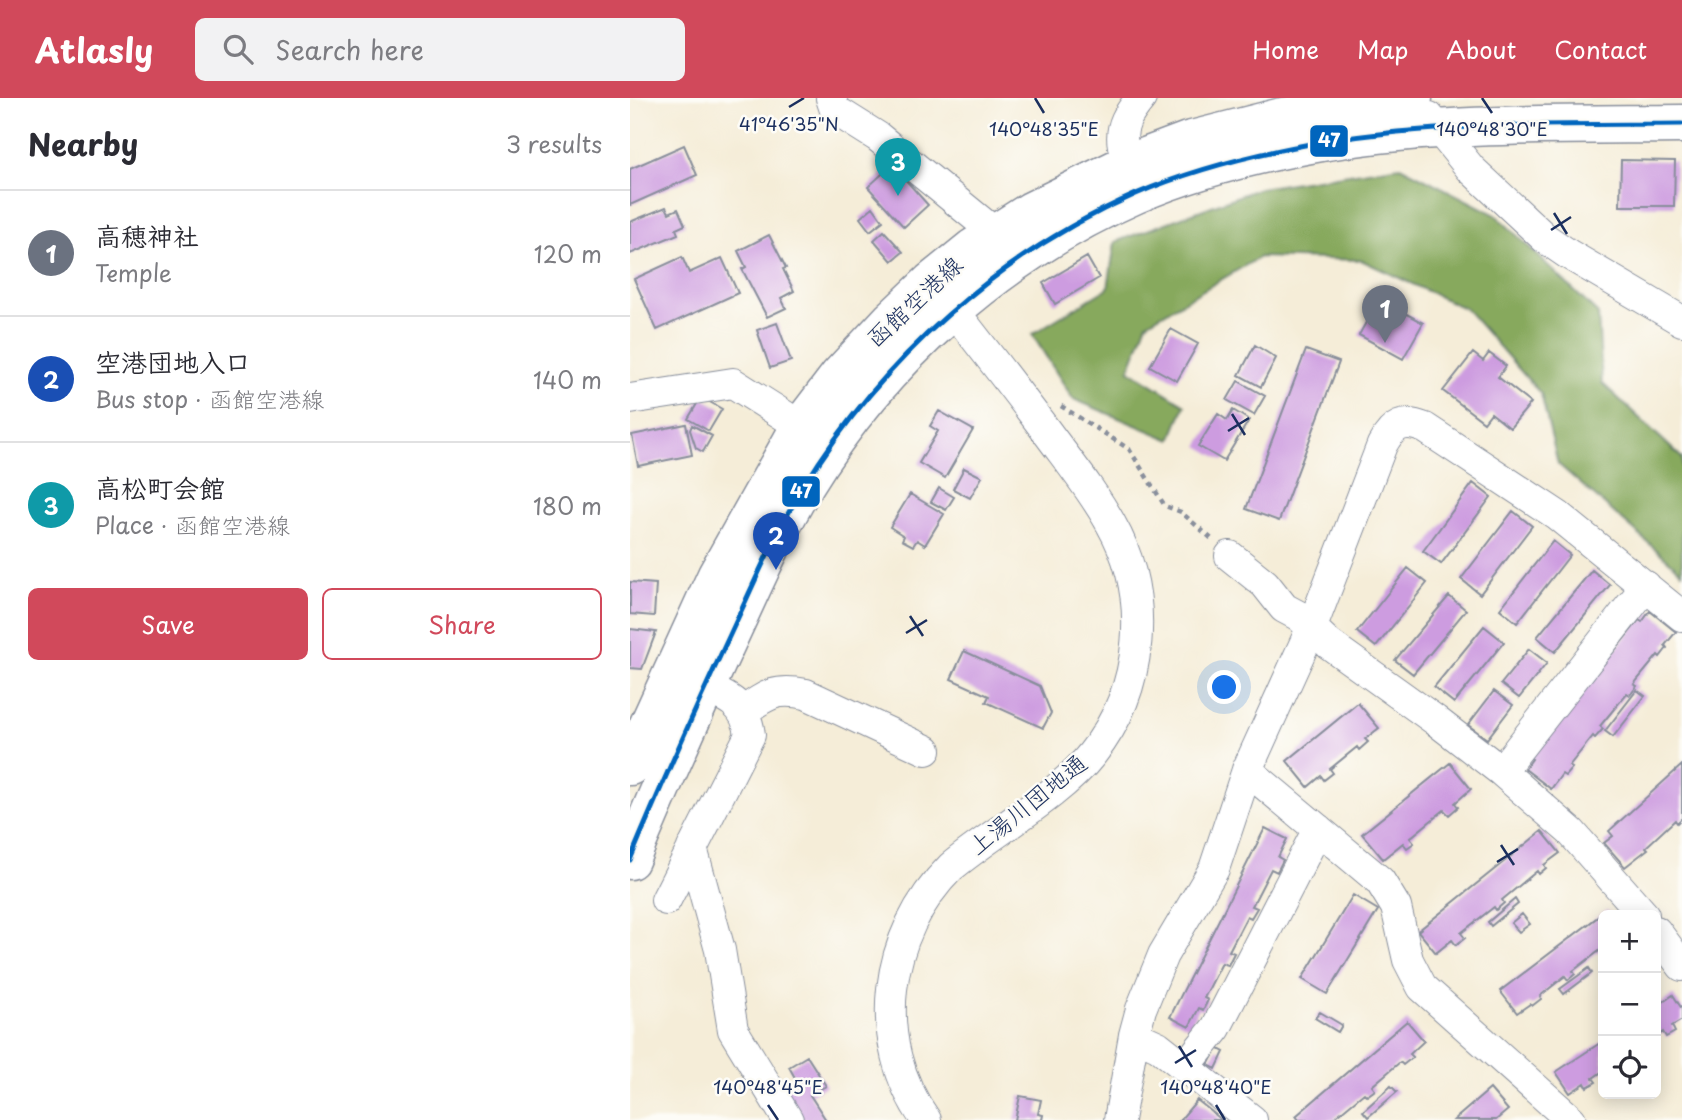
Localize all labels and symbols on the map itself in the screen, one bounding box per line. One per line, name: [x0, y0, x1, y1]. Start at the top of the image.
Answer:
text: 41°46'35"N: [739, 110, 839, 137]
text: 140°48'35"E: [989, 115, 1099, 142]
text: 140°48'30"E: [1436, 115, 1548, 142]
line badge: 47: [1309, 124, 1349, 158]
text: 47: [1318, 125, 1340, 153]
pin: 3: [875, 138, 921, 196]
street label: 函館空港線: [857, 246, 970, 355]
pin: 1: [1362, 285, 1408, 343]
line badge: 47: [781, 475, 821, 508]
text: 47: [790, 476, 812, 504]
pin: 2: [753, 512, 799, 570]
your location: [1207, 670, 1241, 704]
street label: 上湯川団地通: [959, 744, 1094, 863]
text: 140°48'45"E: [713, 1073, 823, 1100]
text: 140°48'40"E: [1160, 1073, 1272, 1100]

